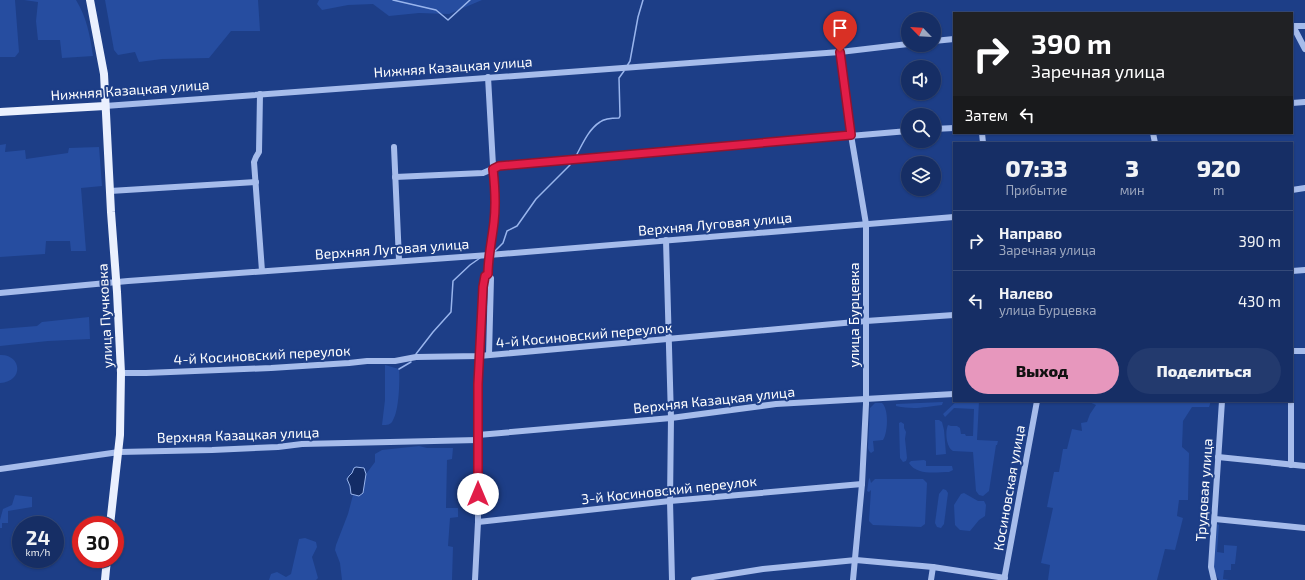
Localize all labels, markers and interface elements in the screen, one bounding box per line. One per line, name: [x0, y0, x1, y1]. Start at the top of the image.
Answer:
pin: [823, 11, 857, 52]
north arrow: [901, 12, 941, 52]
map controls: [901, 12, 941, 196]
icon: arrive: [829, 17, 851, 39]
text: 390 m: [1031, 26, 1112, 60]
icon: right: [965, 28, 1017, 80]
street label: Нижняя Казацкая улица: [373, 52, 533, 81]
button: sound: [901, 60, 941, 100]
text: Заречная улица: [1031, 60, 1165, 82]
street label: Нижняя Казацкая улица: [50, 75, 210, 104]
icon: left: [1016, 104, 1038, 126]
text: Затем: [965, 106, 1008, 124]
button: search: [901, 108, 941, 148]
text: 07:33: [1005, 153, 1067, 182]
text: 3: [1125, 153, 1139, 182]
text: 920: [1197, 153, 1241, 182]
button: layers: [901, 156, 941, 196]
text: Прибытие: [1005, 182, 1067, 198]
text: мин: [1120, 182, 1145, 198]
text: m: [1213, 182, 1224, 198]
street label: Верхняя Луговая улица: [637, 208, 793, 239]
text: Направо: [999, 224, 1062, 242]
icon: right: [965, 230, 987, 252]
text: 390 m: [1239, 232, 1281, 250]
street label: Верхняя Луговая улица: [314, 235, 470, 262]
text: Заречная улица: [999, 242, 1096, 258]
street label: улица Пучковка: [93, 263, 116, 369]
street label: улица Бурцевка: [845, 263, 862, 367]
text: Налево: [999, 284, 1053, 302]
icon: left: [965, 290, 987, 312]
text: 430 m: [1238, 292, 1281, 310]
text: улица Бурцевка: [999, 302, 1096, 318]
street label: 4-й Косиновский переулок: [495, 318, 673, 351]
street label: 4-й Косиновский переулок: [173, 341, 351, 368]
button: Выход: [965, 348, 1119, 394]
button: Поделиться: [1127, 348, 1281, 394]
street label: Верхняя Казацкая улица: [632, 383, 796, 416]
street label: Верхняя Казацкая улица: [156, 423, 319, 446]
street label: Косиновская улица: [989, 424, 1028, 552]
street label: Трудовая улица: [1191, 438, 1216, 542]
street label: 3-й Косиновский переулок: [580, 472, 758, 507]
position arrow: [457, 473, 499, 515]
speed limit sign: 30: [72, 516, 124, 568]
text: 24: [26, 525, 50, 549]
text: km/h: [26, 546, 50, 558]

